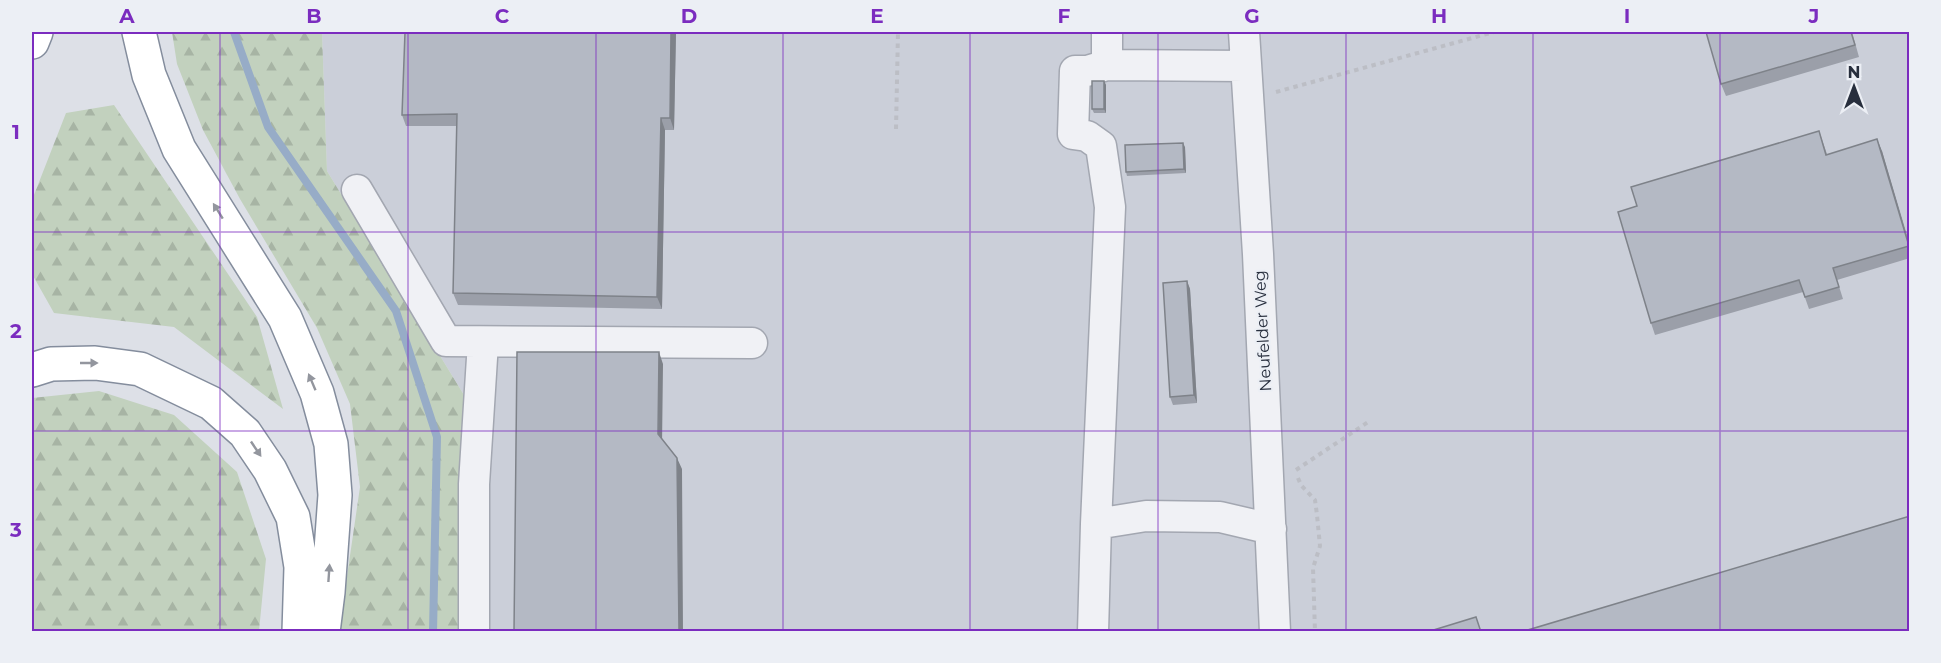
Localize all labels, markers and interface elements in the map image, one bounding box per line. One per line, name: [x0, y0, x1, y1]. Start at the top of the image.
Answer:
text: A: [118, 4, 135, 28]
text: B: [306, 4, 322, 28]
text: C: [495, 4, 510, 28]
text: D: [681, 4, 697, 28]
text: E: [870, 4, 884, 28]
text: F: [1058, 4, 1071, 28]
text: G: [1244, 4, 1260, 28]
text: H: [1431, 4, 1447, 28]
text: I: [1624, 4, 1630, 28]
text: J: [1808, 4, 1819, 28]
north arrow: [1824, 57, 1884, 117]
text: N: [1848, 63, 1860, 82]
text: 1: [12, 120, 20, 144]
one-way arrow: [212, 204, 224, 220]
street label: Neufelder Weg: [1250, 270, 1275, 392]
text: 2: [10, 319, 22, 343]
one-way arrow: [80, 358, 99, 368]
one-way arrow: [307, 372, 317, 390]
one-way arrow: [250, 441, 262, 457]
text: 3: [9, 518, 22, 542]
one-way arrow: [325, 564, 334, 583]

